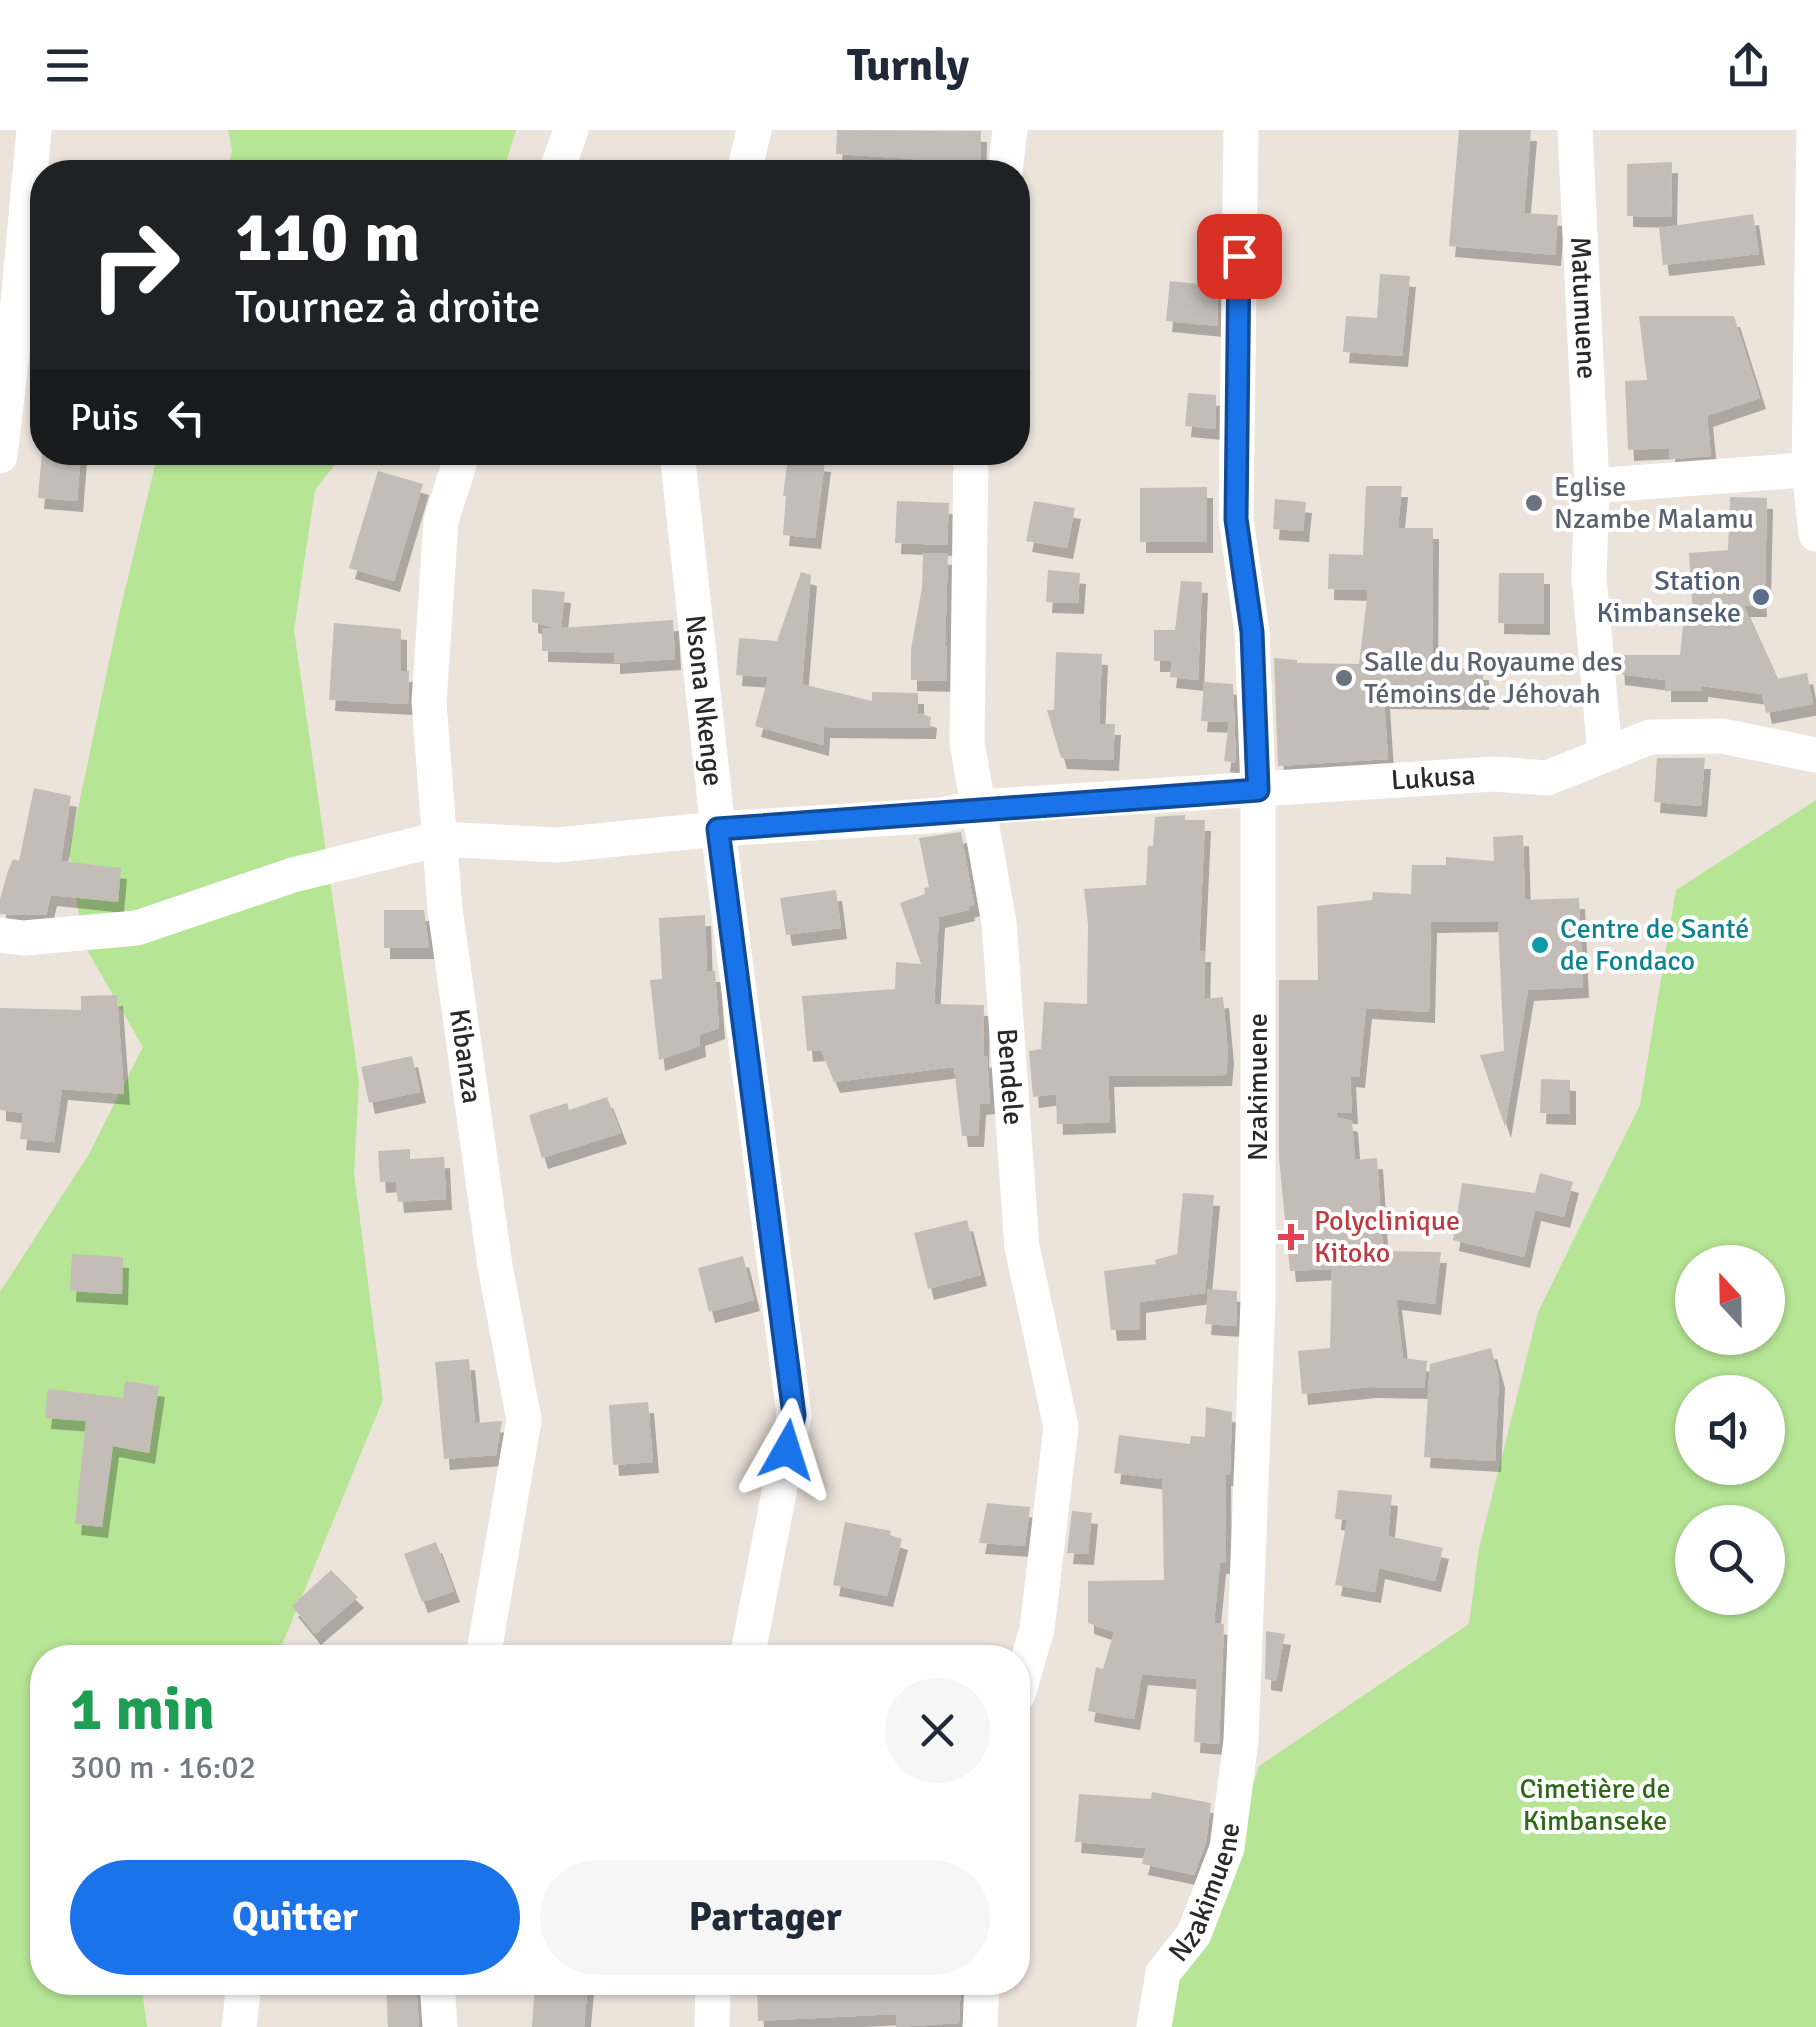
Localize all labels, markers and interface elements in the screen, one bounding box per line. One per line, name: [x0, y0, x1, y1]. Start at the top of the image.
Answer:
icon: menu: [40, 38, 95, 93]
text: Turnly: [847, 38, 969, 93]
icon: share: [1721, 38, 1776, 93]
text: 110 m: [235, 194, 420, 280]
icon: right: [70, 200, 200, 330]
pin: [1197, 214, 1282, 299]
icon: arrive: [1212, 229, 1267, 284]
street label: Matumuene: [1563, 236, 1604, 380]
text: Tournez à droite: [235, 280, 541, 335]
icon: left: [159, 390, 214, 445]
text: Puis: [70, 394, 139, 441]
place label: Eglise Nzambe Malamu: [1554, 470, 1754, 536]
marker: Eglise Nzambe Malamu: [1523, 492, 1545, 514]
place label: Station Kimbanseke: [1596, 564, 1741, 630]
marker: Station Kimbanseke: [1750, 586, 1772, 608]
street label: Nsona Nkenge: [678, 613, 730, 788]
place label: Salle du Royaume des Témoins de Jéhovah: [1364, 645, 1623, 711]
marker: Salle du Royaume des Témoins de Jéhovah: [1333, 667, 1355, 689]
street label: Lukusa: [1390, 758, 1476, 798]
place label: Centre de Santé de Fondaco: [1560, 912, 1749, 978]
marker: Centre de Santé de Fondaco: [1529, 934, 1551, 956]
street label: Kibanza: [442, 1007, 489, 1106]
street label: Nzakimuene: [1241, 1013, 1275, 1161]
street label: Bendele: [990, 1027, 1030, 1126]
place label: Polyclinique Kitoko: [1314, 1204, 1460, 1270]
marker: Polyclinique Kitoko: [1278, 1224, 1304, 1250]
north arrow: [1675, 1245, 1785, 1355]
map controls: [1675, 1245, 1785, 1615]
button: sound: [1675, 1375, 1785, 1485]
position arrow: [735, 1398, 839, 1502]
button: search: [1675, 1505, 1785, 1615]
text: 1 min: [70, 1673, 215, 1747]
button: close: [885, 1678, 990, 1783]
text: 300 m · 16:02: [70, 1748, 256, 1787]
park label: Cimetière de Kimbanseke: [1519, 1772, 1671, 1838]
street label: Nzakimuene: [1162, 1821, 1247, 1969]
button: Quitter: [70, 1860, 520, 1975]
button: Partager: [540, 1860, 990, 1975]

